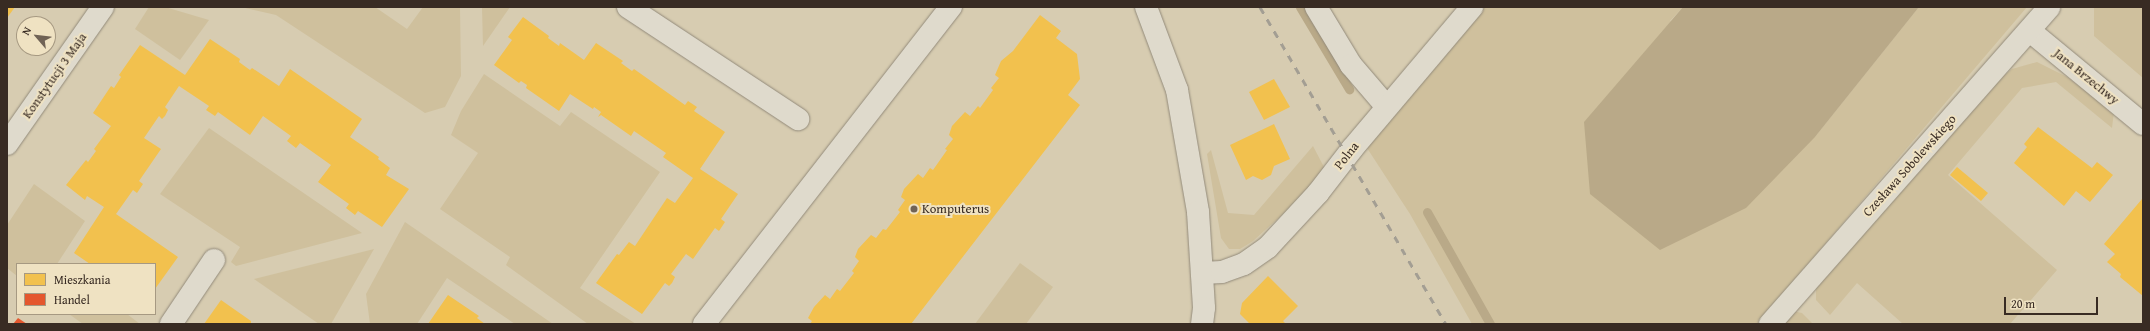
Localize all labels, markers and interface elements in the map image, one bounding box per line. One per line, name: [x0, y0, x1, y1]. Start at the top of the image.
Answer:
north arrow: [16, 16, 56, 56]
text: N: [17, 24, 35, 38]
street label: Konstytucji 3 Maja: [20, 30, 90, 122]
street label: Jana Brzechwy: [2050, 46, 2122, 108]
street label: Czesława Sobolewskiego: [1860, 112, 1960, 220]
street label: Polna: [1331, 139, 1363, 173]
place label: Komputerus: [922, 201, 989, 217]
marker: Komputerus: [909, 204, 919, 214]
legend: [16, 263, 156, 315]
text: Mieszkania: [54, 271, 110, 288]
scale bar: [2006, 289, 2100, 315]
text: Handel: [54, 291, 90, 308]
text: 20 m: [2011, 295, 2035, 312]

